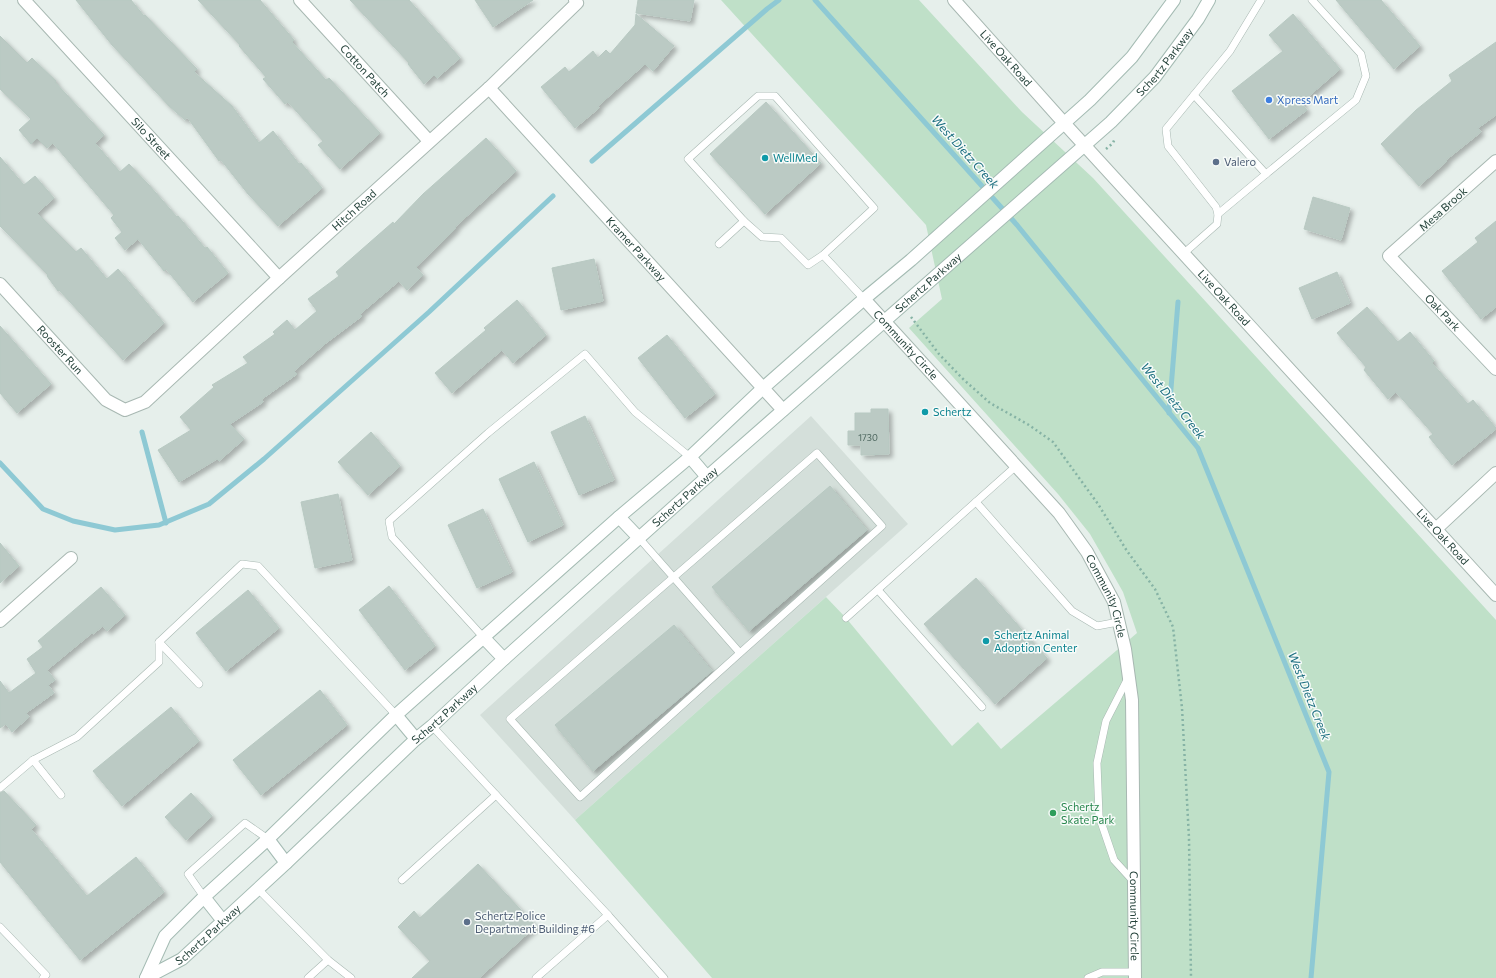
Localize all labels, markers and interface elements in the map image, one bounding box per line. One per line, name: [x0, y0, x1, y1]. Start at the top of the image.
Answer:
street label: Schertz Parkway: [1133, 25, 1195, 98]
street label: Live Oak Road: [978, 27, 1035, 89]
street label: Cotton Patch: [338, 41, 393, 100]
place label: Xpress Mart: [1277, 93, 1339, 106]
marker: Xpress Mart: [1264, 95, 1274, 105]
water label: West Dietz Creek: [929, 112, 1003, 191]
street label: Silo Street: [129, 115, 174, 162]
place label: WellMed: [773, 151, 818, 164]
marker: WellMed: [760, 153, 770, 163]
place label: Valero: [1224, 155, 1257, 168]
marker: Valero: [1211, 157, 1221, 167]
street label: Mesa Brook: [1416, 184, 1469, 233]
street label: Hitch Road: [329, 186, 379, 233]
street label: Kramer Parkway: [604, 214, 669, 284]
street label: Schertz Parkway: [892, 250, 964, 315]
street label: Live Oak Road: [1196, 267, 1253, 328]
street label: Oak Park: [1422, 291, 1463, 333]
street label: Community Circle: [871, 307, 941, 382]
street label: Rooster Run: [35, 322, 86, 376]
water label: West Dietz Creek: [1139, 360, 1209, 442]
place label: Schertz: [933, 405, 972, 418]
marker: Schertz: [920, 407, 930, 417]
house number: 1730: [858, 432, 878, 443]
street label: Schertz Parkway: [649, 463, 720, 529]
street label: Live Oak Road: [1414, 506, 1472, 567]
street label: Community Circle: [1083, 552, 1129, 639]
place label: Schertz Animal Adoption Center: [994, 628, 1078, 654]
marker: Schertz Animal Adoption Center: [981, 636, 991, 646]
water label: West Dietz Creek: [1286, 650, 1334, 742]
street label: Schertz Parkway: [408, 680, 480, 746]
place label: Schertz Skate Park: [1061, 800, 1115, 826]
marker: Schertz Skate Park: [1048, 808, 1058, 818]
street label: Community Circle: [1128, 871, 1142, 961]
street label: Schertz Parkway: [173, 901, 243, 967]
place label: Schertz Police Department Building #6: [475, 909, 595, 935]
marker: Schertz Police Department Building #6: [462, 917, 472, 927]

